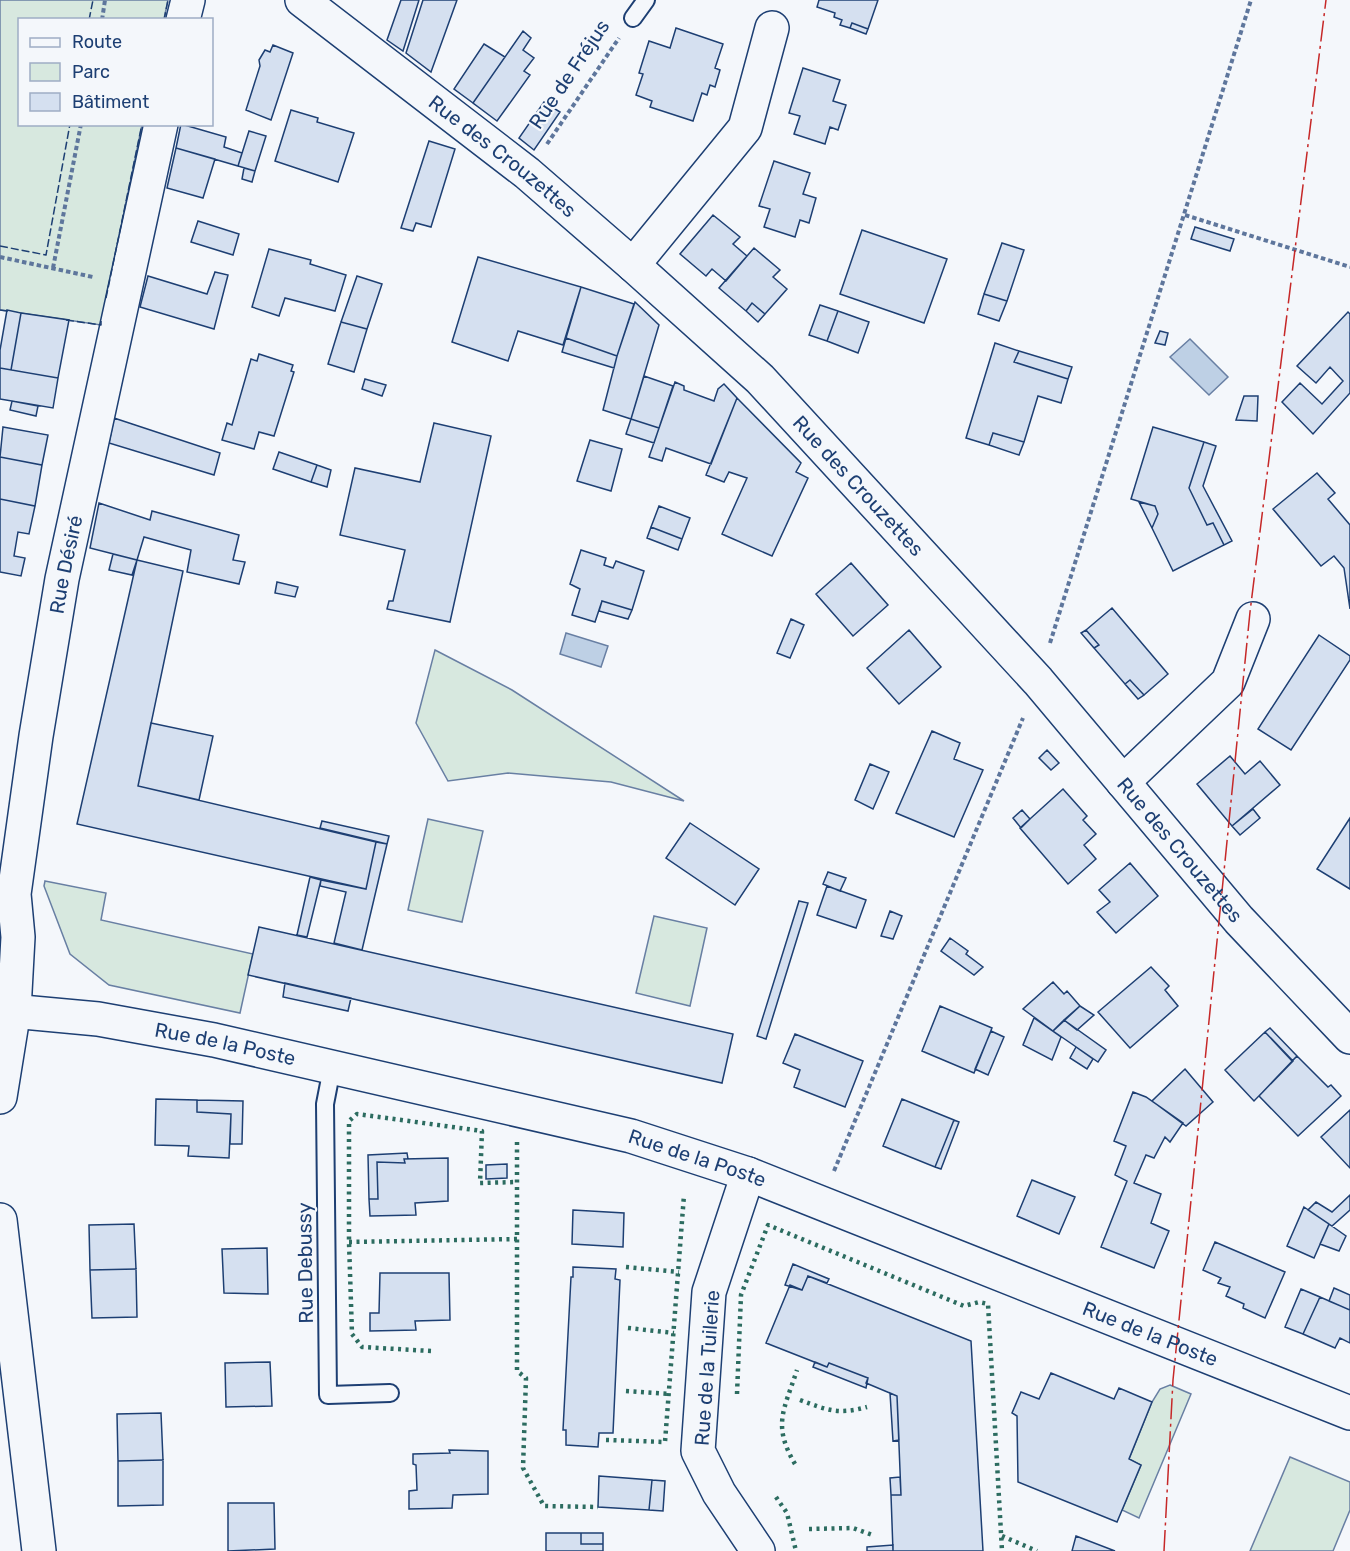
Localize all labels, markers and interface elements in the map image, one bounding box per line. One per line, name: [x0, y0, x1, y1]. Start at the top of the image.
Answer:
street label: Rue de Fréjus: [524, 15, 614, 133]
legend: [18, 18, 213, 126]
text: Route: [72, 31, 122, 53]
text: Parc: [72, 61, 110, 83]
street label: Rue des Crouzettes: [424, 90, 581, 222]
text: Bâtiment: [72, 91, 149, 113]
street label: Rue des Crouzettes: [788, 411, 929, 561]
street label: Rue Désiré: [44, 513, 88, 616]
street label: Rue des Crouzettes: [1112, 773, 1248, 927]
street label: Rue de la Poste: [153, 1017, 298, 1070]
street label: Rue de la Poste: [625, 1124, 770, 1192]
street label: Rue Debussy: [292, 1202, 318, 1324]
street label: Rue de la Tuilerie: [690, 1289, 724, 1447]
street label: Rue de la Poste: [1079, 1296, 1221, 1371]

